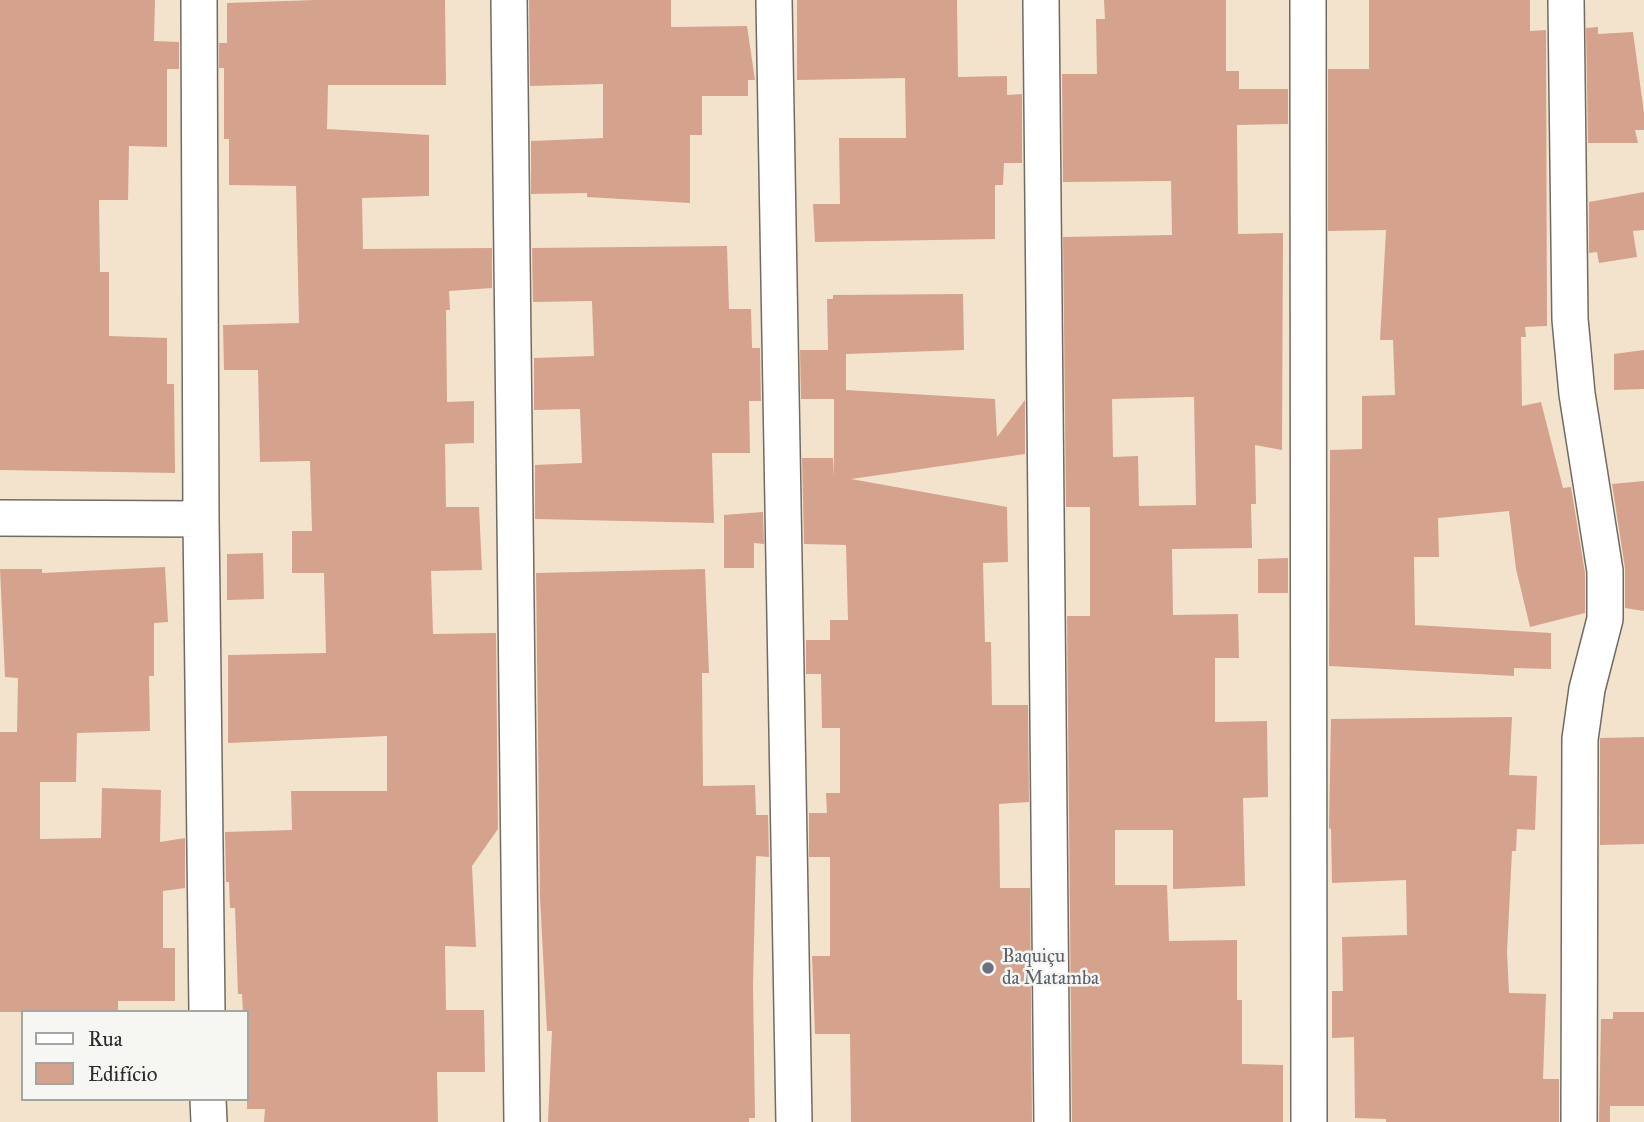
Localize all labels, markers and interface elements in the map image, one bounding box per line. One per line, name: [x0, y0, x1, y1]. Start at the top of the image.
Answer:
place label: Baquiçu da Matamba: [1002, 946, 1099, 990]
marker: Baquiçu da Matamba: [980, 960, 996, 976]
legend: [21, 1010, 248, 1101]
text: Rua: [88, 1026, 123, 1052]
text: Edifício: [88, 1061, 157, 1087]

